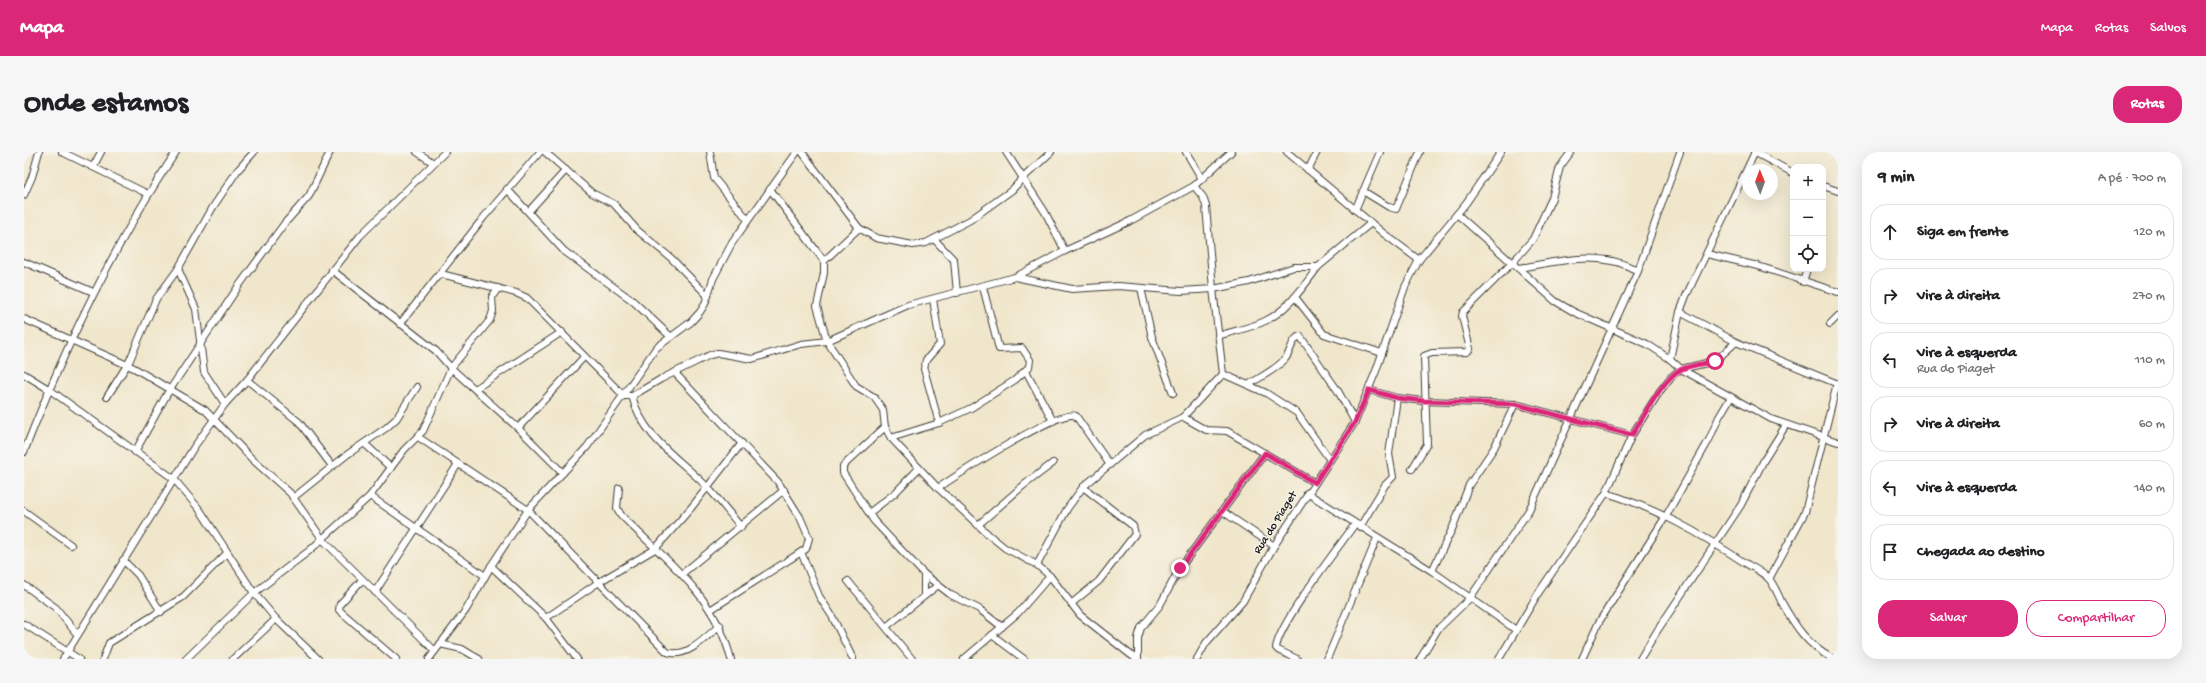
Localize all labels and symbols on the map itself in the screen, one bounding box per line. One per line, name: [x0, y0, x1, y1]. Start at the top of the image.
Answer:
north arrow: [1742, 164, 1778, 200]
route start: [1706, 352, 1724, 370]
street label: Rua do Piaget: [1251, 488, 1301, 557]
route end: [1171, 559, 1189, 577]

